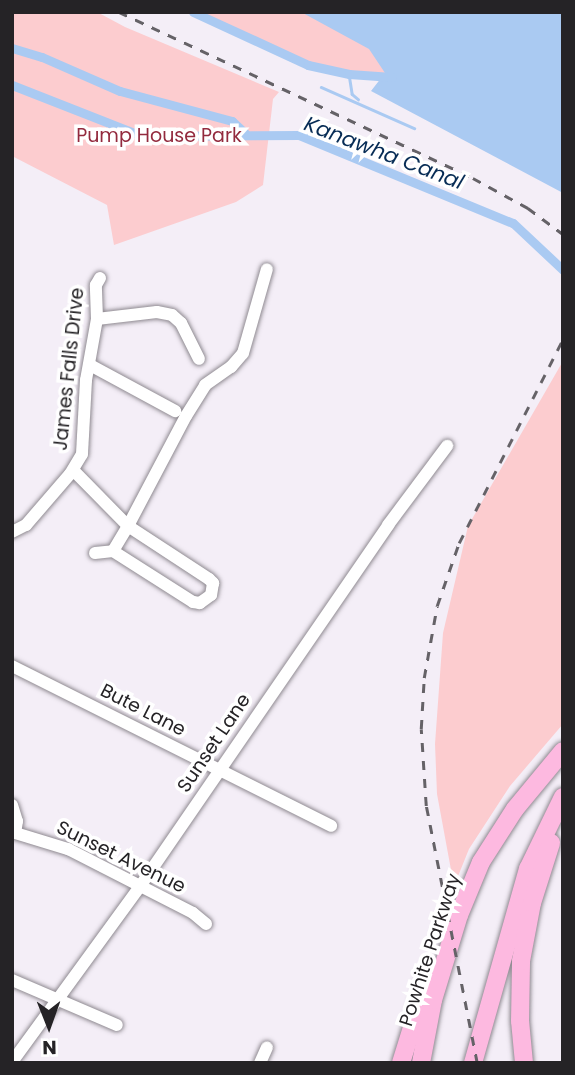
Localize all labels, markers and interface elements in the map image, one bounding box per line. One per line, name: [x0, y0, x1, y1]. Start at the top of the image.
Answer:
water label: Kanawha Canal: [301, 111, 467, 195]
park label: Pump House Park: [76, 125, 242, 147]
street label: James Falls Drive: [49, 286, 89, 452]
street label: Bute Lane: [97, 679, 189, 741]
street label: Sunset Lane: [173, 689, 255, 797]
street label: Sunset Avenue: [53, 816, 189, 898]
street label: Powhite Parkway: [395, 871, 465, 1029]
north arrow: [14, 991, 84, 1061]
text: N: [42, 1034, 57, 1061]

